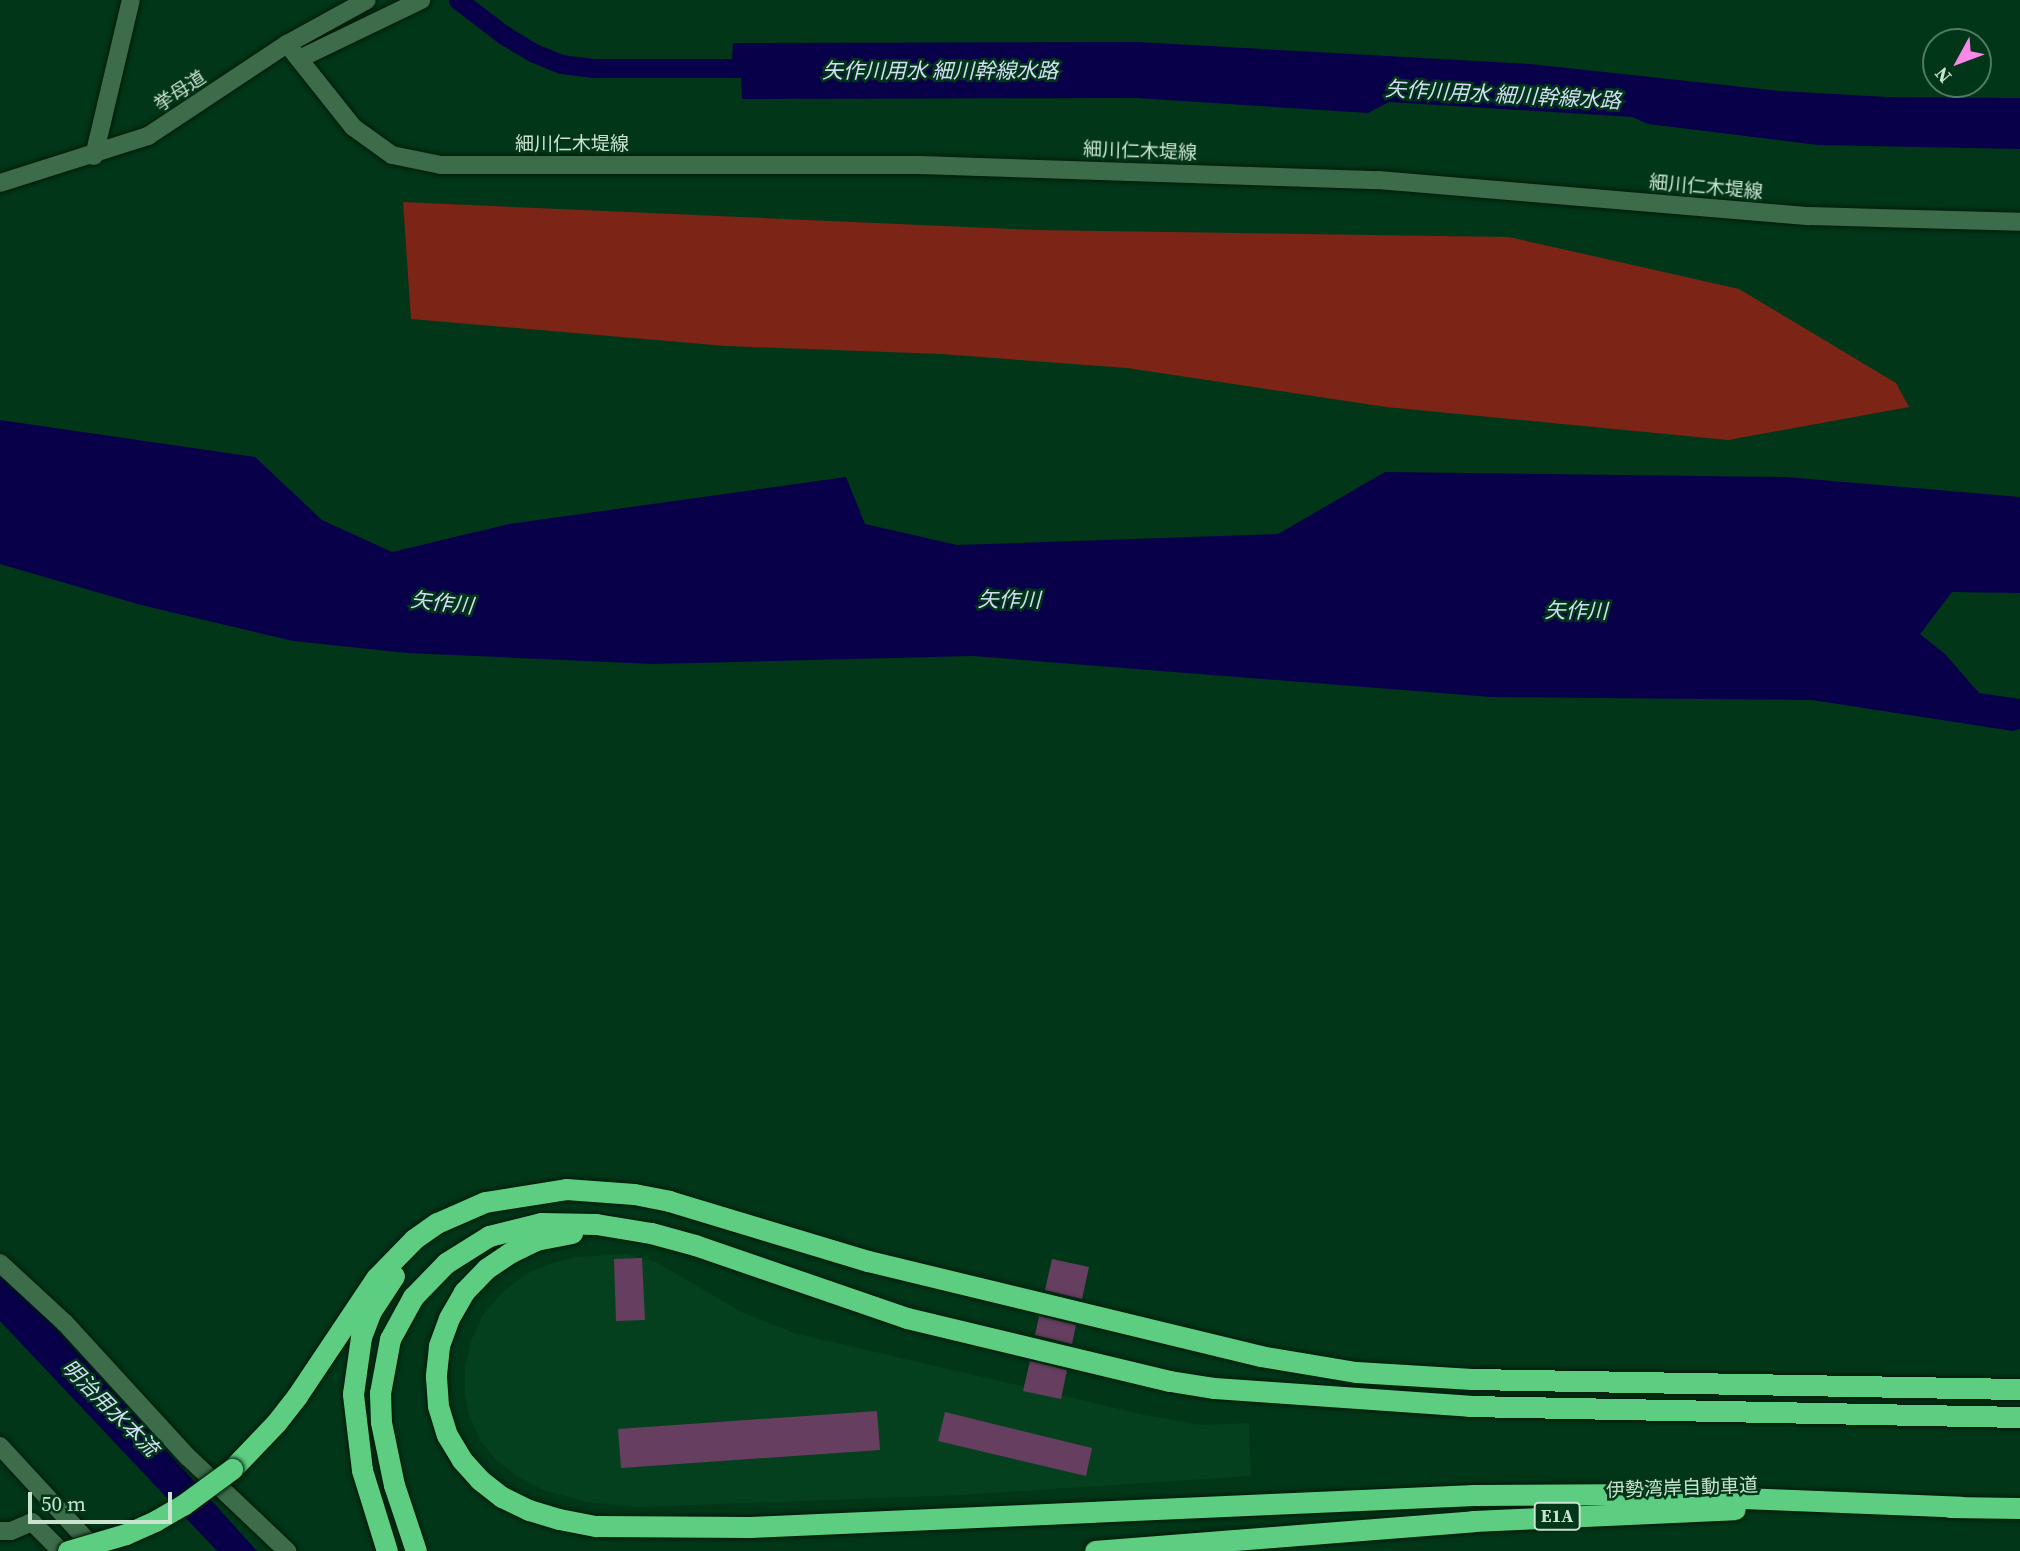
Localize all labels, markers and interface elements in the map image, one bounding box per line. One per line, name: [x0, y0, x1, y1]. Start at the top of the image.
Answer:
north arrow: [1922, 28, 1992, 98]
water label: 矢作川用水 細川幹線水路: [822, 58, 1058, 84]
text: N: [1928, 62, 1957, 89]
street label: 挙母道: [150, 66, 210, 116]
water label: 矢作川用水 細川幹線水路: [1385, 76, 1621, 114]
street label: 細川仁木堤線: [515, 133, 629, 155]
street label: 細川仁木堤線: [1083, 138, 1197, 164]
street label: 細川仁木堤線: [1648, 171, 1764, 203]
water label: 矢作川: [409, 587, 475, 619]
water label: 矢作川: [977, 587, 1041, 613]
water label: 矢作川: [1544, 598, 1608, 624]
water label: 明治用水本流: [57, 1355, 163, 1461]
street label: 伊勢湾岸自動車道: [1606, 1474, 1758, 1502]
scale bar: [32, 1478, 175, 1522]
text: 50 m: [41, 1489, 86, 1518]
road number: E1A: [1532, 1502, 1582, 1531]

